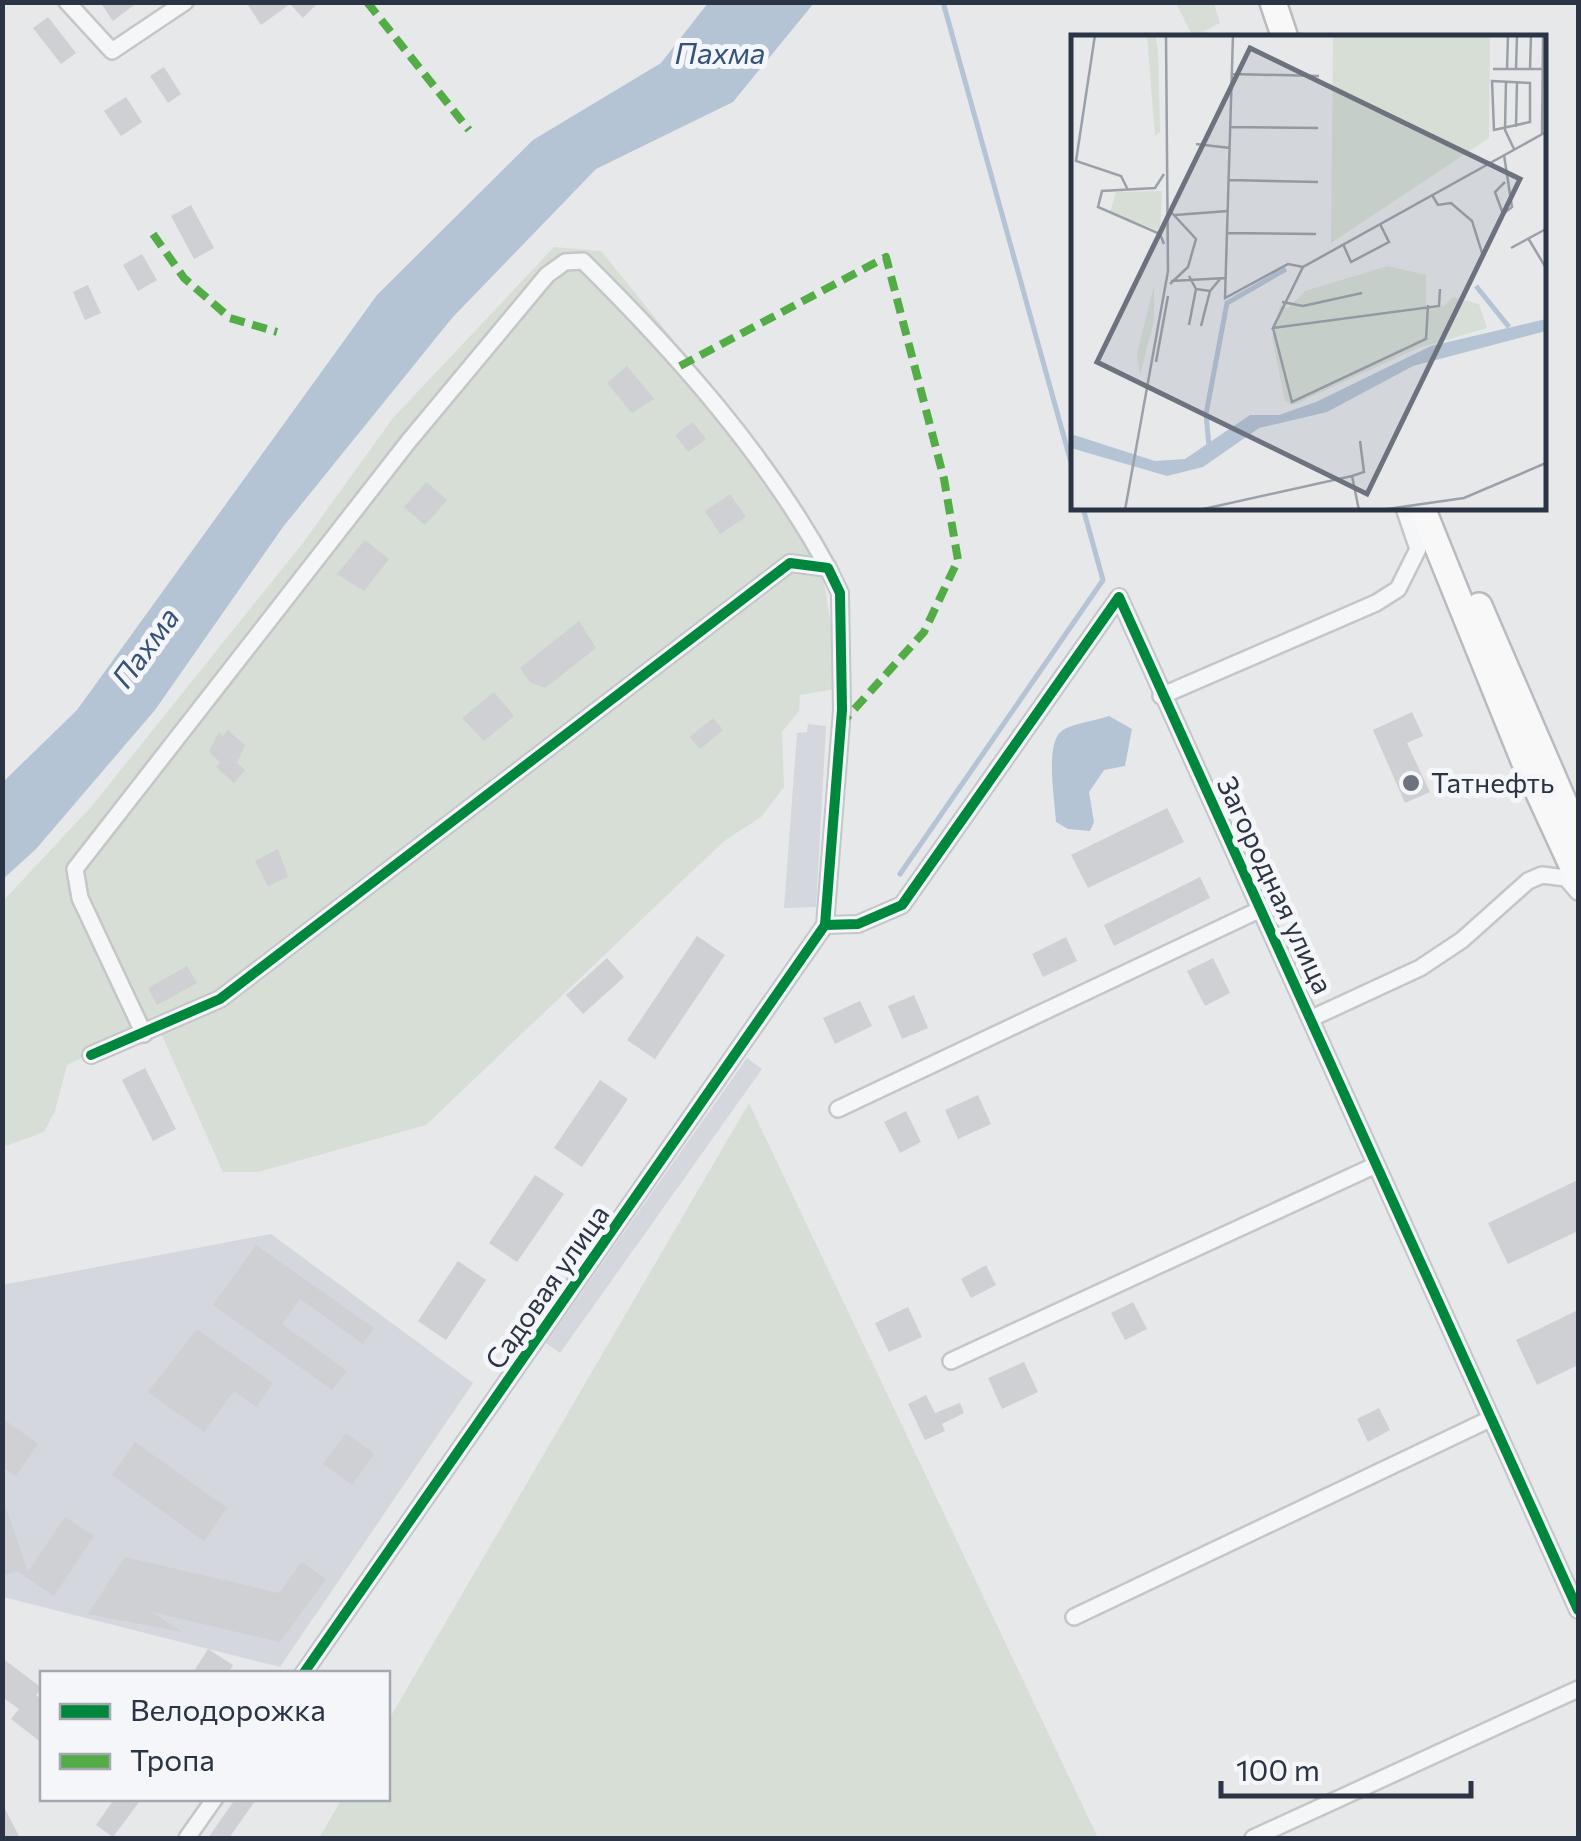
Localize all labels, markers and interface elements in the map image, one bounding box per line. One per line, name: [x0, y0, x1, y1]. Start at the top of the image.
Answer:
water label: Пахма: [675, 33, 765, 70]
inset map: [1071, 35, 1546, 510]
water label: Пахма: [102, 599, 186, 694]
place label: Татнефть: [1431, 765, 1554, 799]
street label: Загородная улица: [1211, 771, 1341, 999]
marker: Татнефть: [1400, 772, 1422, 794]
street label: Садовая улица: [477, 1198, 615, 1375]
legend: [40, 1671, 390, 1801]
text: Велодорожка: [130, 1690, 326, 1727]
scale bar: [1221, 1736, 1471, 1798]
text: Тропа: [130, 1740, 215, 1777]
text: 100 m: [1236, 1750, 1320, 1787]

